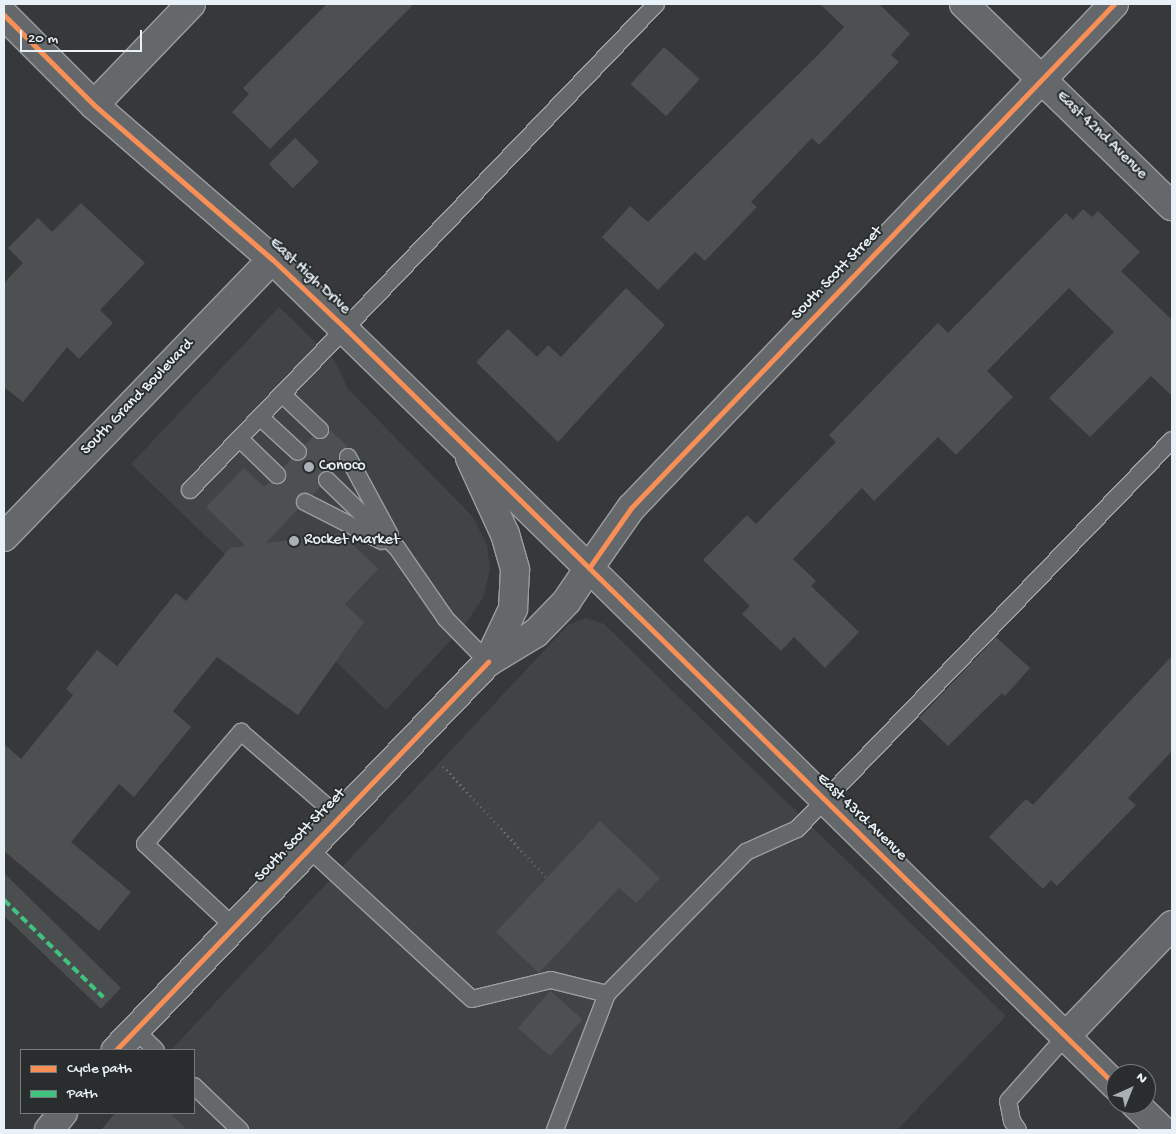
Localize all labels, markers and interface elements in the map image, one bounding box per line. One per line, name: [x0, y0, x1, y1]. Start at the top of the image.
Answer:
scale bar: [22, 20, 145, 52]
text: 20 m: [28, 30, 58, 48]
street label: East 42nd Avenue: [1051, 88, 1151, 184]
street label: South Scott Street: [788, 223, 888, 325]
street label: East High Drive: [264, 235, 354, 319]
street label: South Grand Boulevard: [77, 336, 199, 460]
place label: Conoco: [319, 457, 366, 477]
marker: Conoco: [303, 461, 315, 473]
place label: Rocket Market: [304, 531, 399, 551]
marker: Rocket Market: [288, 535, 300, 547]
street label: East 43rd Avenue: [812, 770, 910, 866]
street label: South Scott Street: [251, 785, 351, 887]
legend: [20, 1049, 195, 1114]
text: Cycle path: [67, 1060, 132, 1078]
north arrow: [1106, 1064, 1156, 1114]
text: N: [1132, 1069, 1150, 1088]
text: Path: [67, 1085, 98, 1103]

